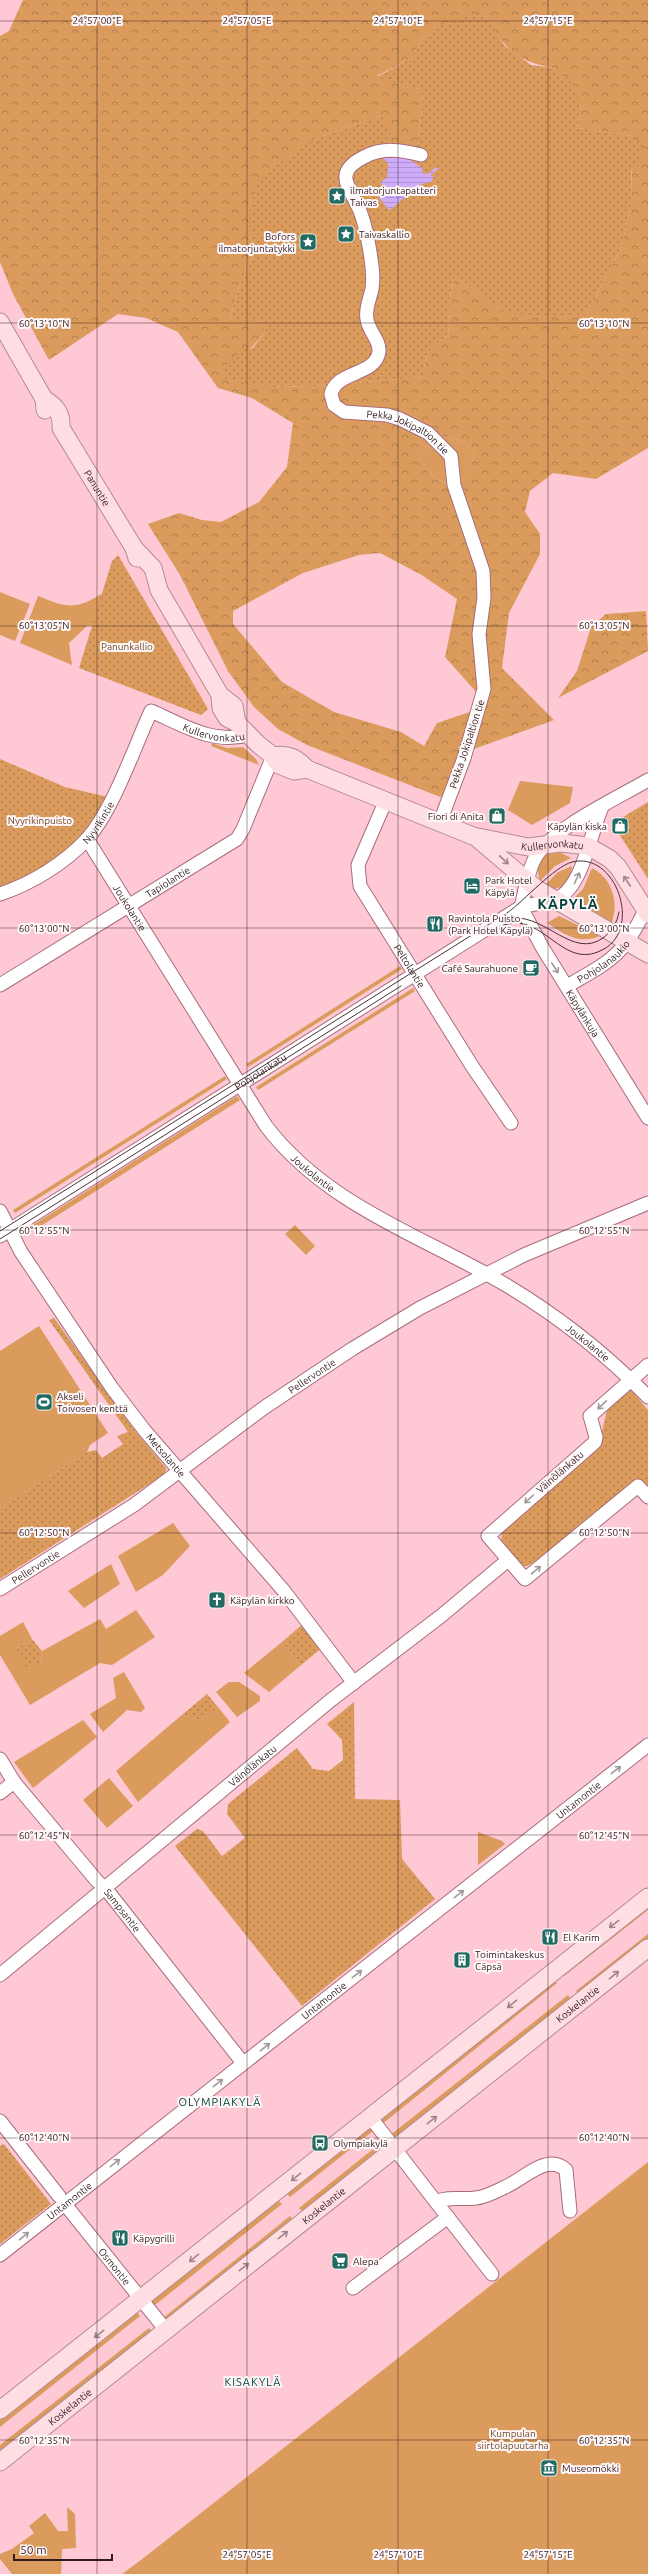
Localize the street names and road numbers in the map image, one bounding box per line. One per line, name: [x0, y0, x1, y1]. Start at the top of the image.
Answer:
street label: Pekka Jokipaltion tie: [366, 408, 451, 456]
street label: Panuntie: [82, 468, 113, 508]
street label: Pekka Jokipaltion tie: [447, 698, 487, 790]
street label: Kullervonkatu: [182, 721, 246, 743]
street label: Nyyrikintie: [80, 800, 116, 846]
street label: Kullervonkatu: [520, 837, 584, 853]
street label: Tapiolantie: [144, 864, 192, 899]
street label: Joukolantie: [111, 882, 148, 933]
street label: Pohjolanaukio: [575, 938, 632, 985]
street label: Peltolantie: [392, 942, 427, 990]
street label: Käpylänkuja: [564, 987, 602, 1039]
street label: Pohjolankatu: [233, 1051, 288, 1092]
street label: Joukolantie: [289, 1152, 337, 1194]
street label: Joukolantie: [564, 1322, 612, 1364]
street label: Pellervontie: [286, 1356, 338, 1395]
street label: Metsolantie: [144, 1431, 188, 1479]
street label: Väinölänkatu: [534, 1449, 586, 1495]
street label: Pellervontie: [10, 1548, 62, 1586]
street label: Väinölänkatu: [226, 1742, 278, 1788]
street label: Untamontie: [554, 1779, 603, 1821]
street label: Sampsantie: [102, 1886, 143, 1934]
street label: Untamontie: [299, 1979, 348, 2021]
street label: Koskelantie: [554, 1984, 601, 2024]
street label: Untamontie: [45, 2180, 94, 2222]
street label: Koskelantie: [300, 2185, 347, 2226]
street label: Osmontie: [97, 2246, 133, 2287]
street label: Koskelantie: [46, 2386, 94, 2427]

